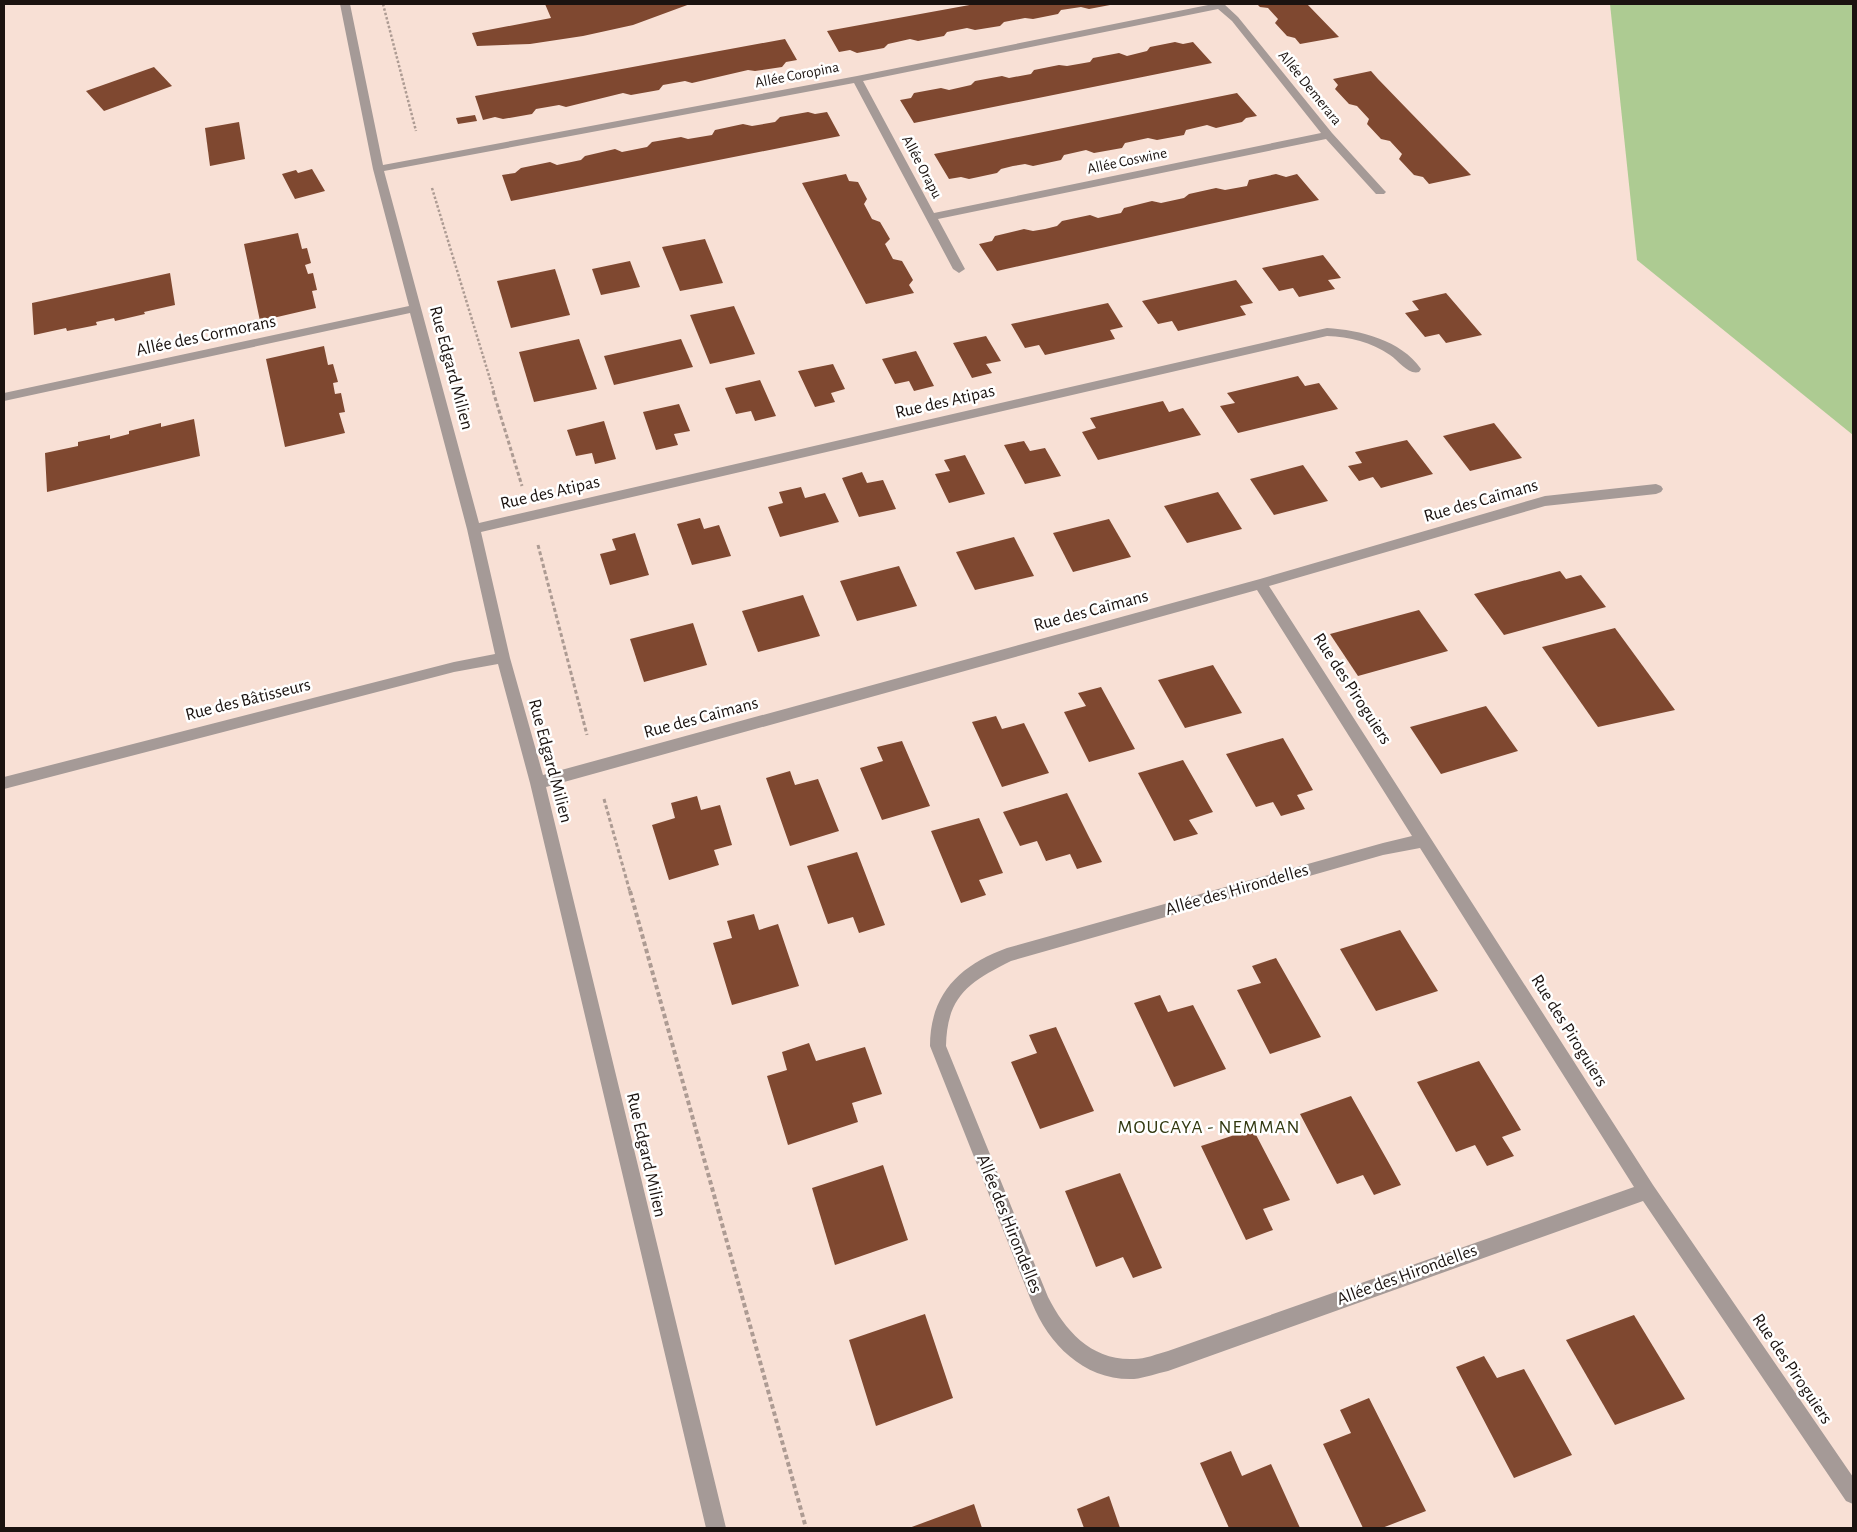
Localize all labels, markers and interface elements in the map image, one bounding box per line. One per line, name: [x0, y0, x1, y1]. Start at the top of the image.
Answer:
street label: Allée Demerara: [1276, 48, 1345, 128]
street label: Allée Coropina: [754, 59, 840, 90]
street label: Allée Orapu: [899, 133, 945, 201]
street label: Allée Coswine: [1086, 145, 1168, 177]
street label: Rue Edgard Milien: [426, 304, 476, 432]
street label: Allée des Cormorans: [134, 312, 278, 360]
street label: Rue des Atipas: [893, 382, 997, 422]
street label: Rue des Atipas: [498, 473, 602, 513]
street label: Rue des Caïmans: [1422, 476, 1540, 526]
street label: Rue des Caïmans: [1032, 587, 1150, 635]
street label: Rue des Piroguiers: [1309, 630, 1395, 748]
street label: Rue des Bâtisseurs: [183, 676, 313, 724]
street label: Rue des Caïmans: [642, 694, 760, 742]
street label: Rue Edgard Milien: [525, 697, 575, 825]
street label: Allée des Hirondelles: [1163, 861, 1311, 919]
street label: Rue des Piroguiers: [1527, 972, 1611, 1090]
street label: Rue Edgard Milien: [623, 1091, 669, 1219]
district label: MOUCAYA - NEMMAN: [1117, 1118, 1301, 1137]
street label: Allée des Hirondelles: [973, 1152, 1045, 1296]
street label: Allée des Hirondelles: [1334, 1241, 1480, 1309]
street label: Rue des Piroguiers: [1749, 1311, 1835, 1427]

